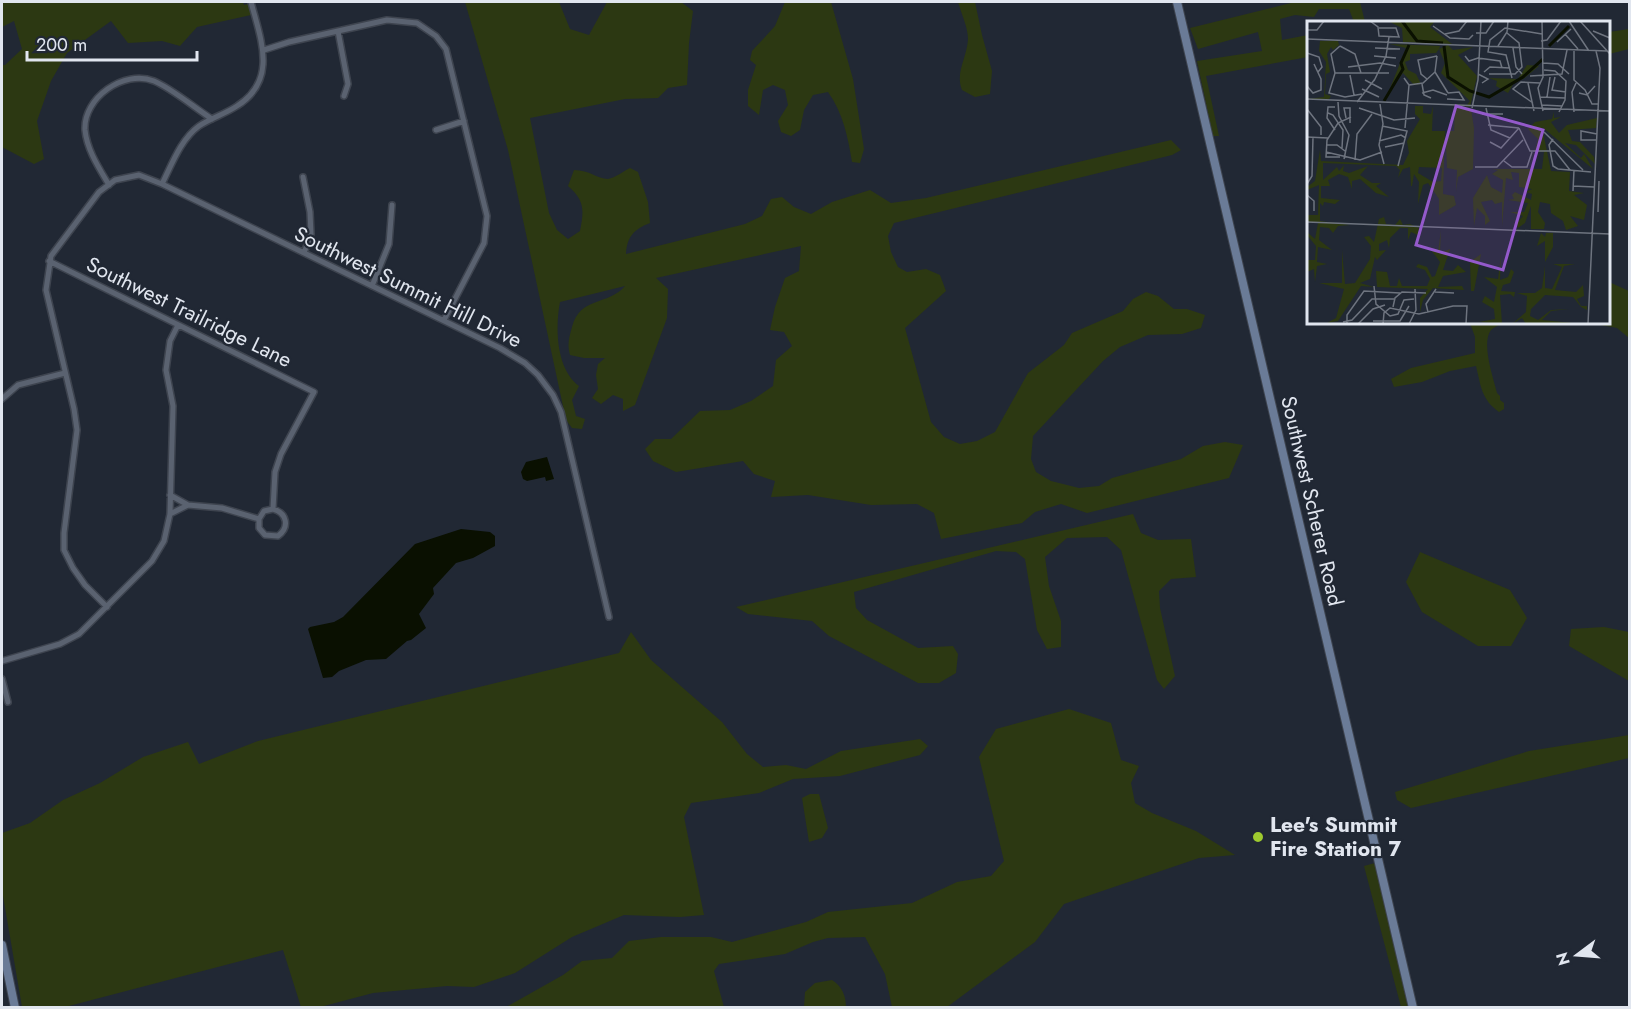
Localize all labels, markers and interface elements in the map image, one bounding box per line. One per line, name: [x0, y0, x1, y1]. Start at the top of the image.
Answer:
inset map: [1307, 21, 1610, 324]
scale bar: [27, 24, 196, 62]
text: 200 m: [36, 32, 87, 58]
street label: Southwest Summit Hill Drive: [289, 219, 527, 355]
street label: Southwest Trailridge Lane: [81, 249, 297, 375]
street label: Southwest Scherer Road: [1273, 393, 1351, 609]
place label: Lee's Summit Fire Station 7: [1270, 810, 1401, 864]
marker: Lee's Summit Fire Station 7: [1251, 830, 1265, 844]
north arrow: [1547, 925, 1607, 985]
text: N: [1550, 950, 1576, 968]

